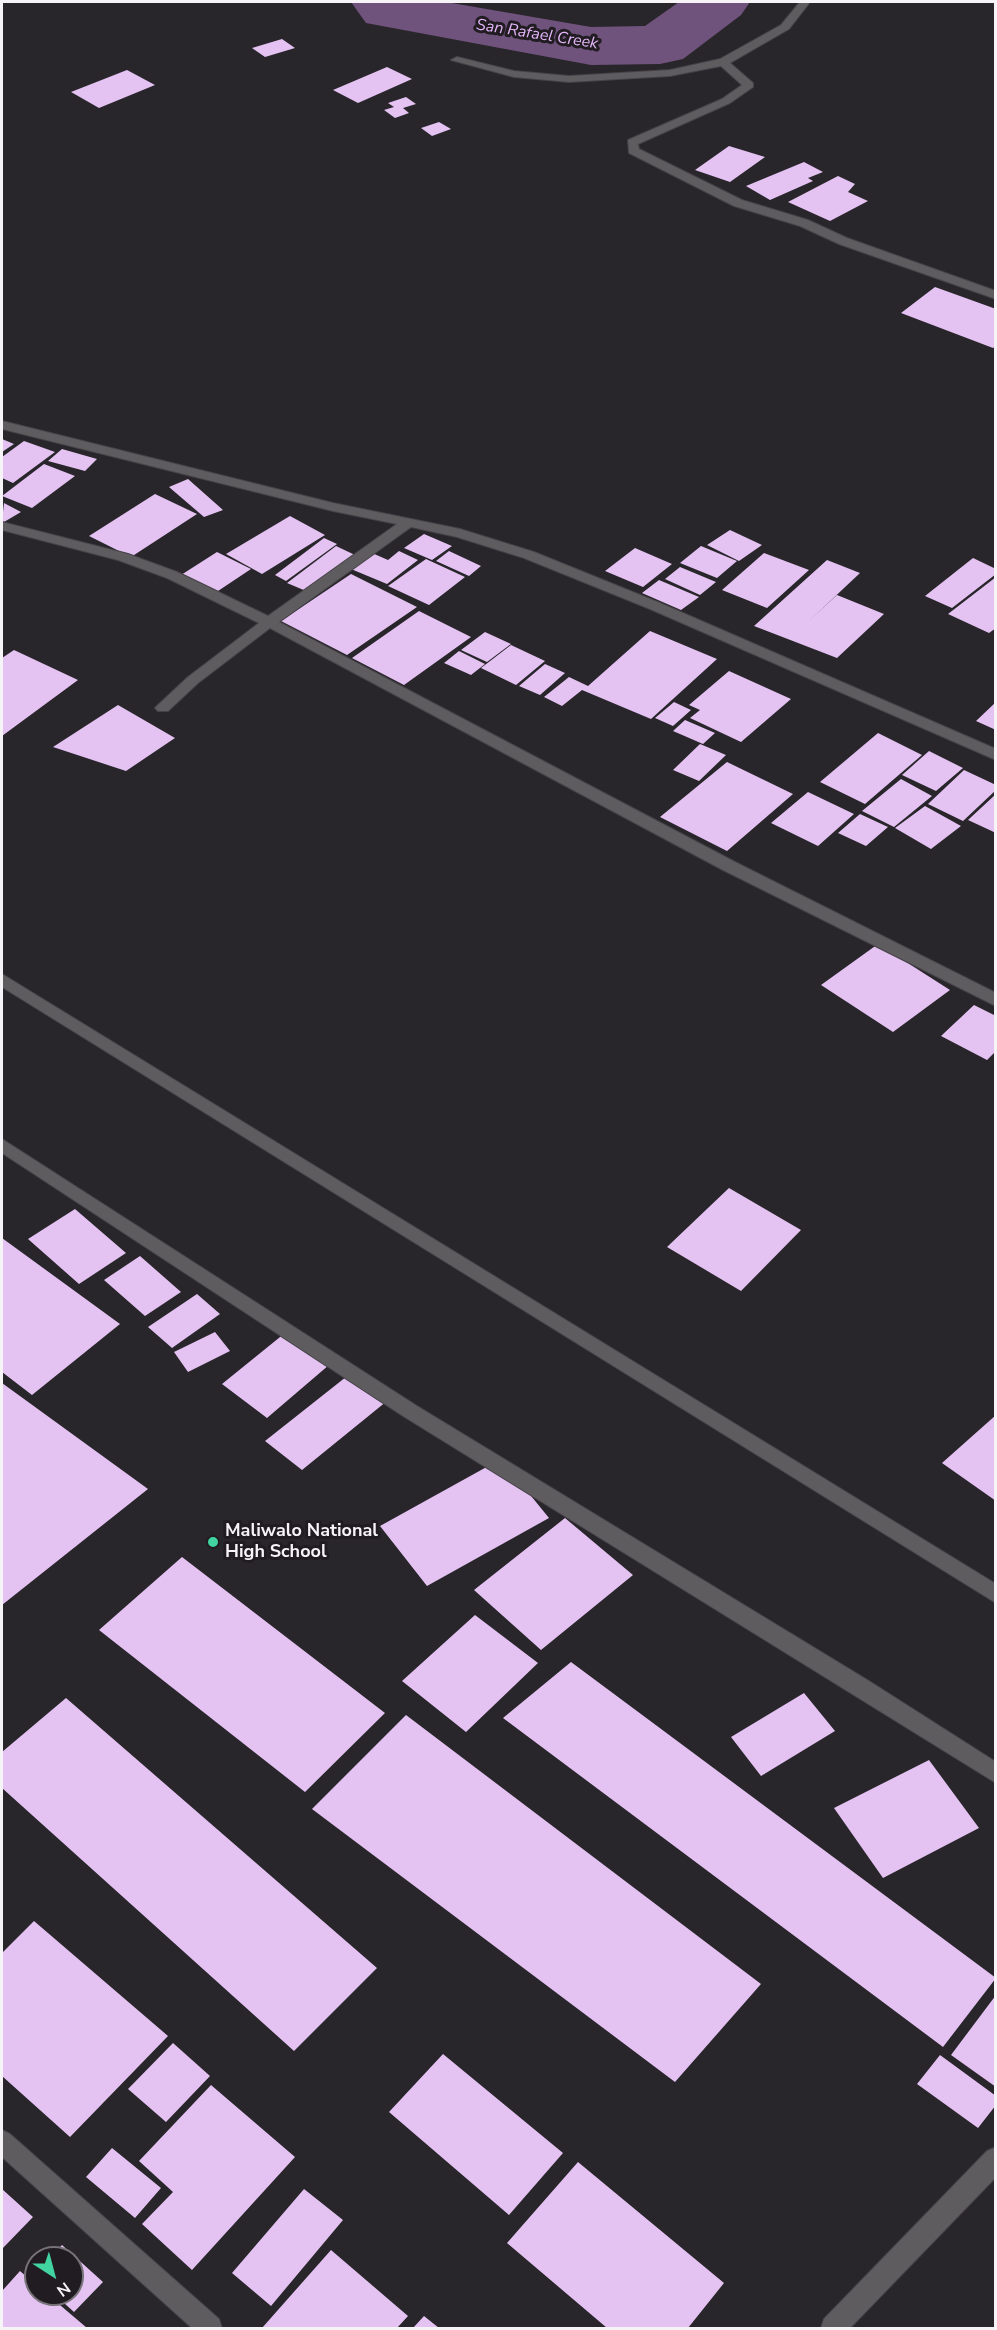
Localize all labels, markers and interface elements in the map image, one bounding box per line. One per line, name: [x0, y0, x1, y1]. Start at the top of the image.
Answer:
water label: San Rafael Creek: [475, 16, 599, 54]
place label: Maliwalo National High School: [225, 1521, 378, 1564]
marker: Maliwalo National High School: [206, 1535, 220, 1549]
north arrow: [24, 2246, 84, 2306]
text: N: [52, 2277, 75, 2301]

